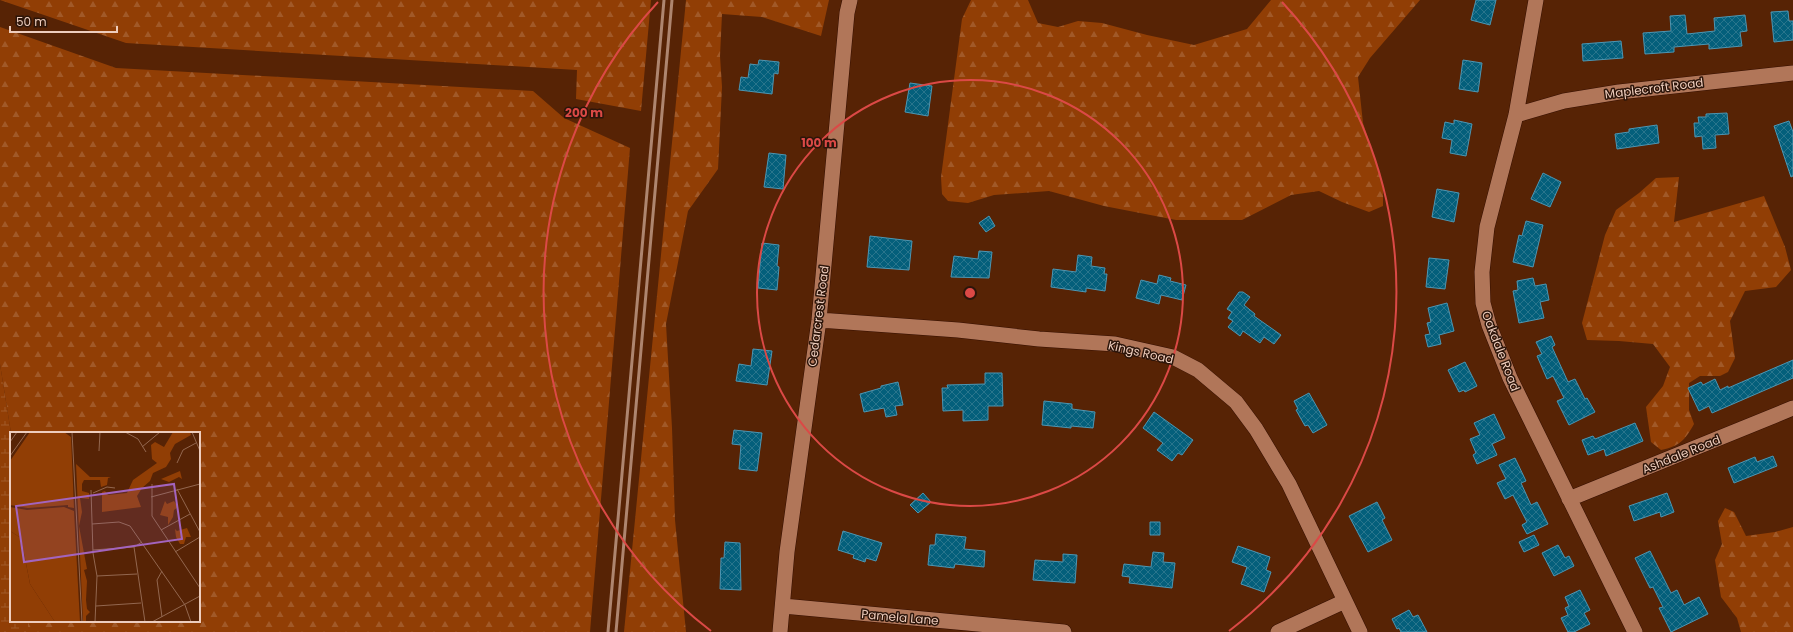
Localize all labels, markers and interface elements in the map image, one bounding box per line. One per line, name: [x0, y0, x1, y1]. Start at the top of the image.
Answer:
scale bar: [10, 8, 117, 34]
text: 50 m: [16, 13, 47, 30]
street label: Maplecroft Road: [1604, 74, 1704, 102]
text: 200 m: [565, 104, 603, 121]
text: 100 m: [801, 134, 837, 151]
street label: Cedarcrest Road: [803, 265, 833, 367]
centre of rings: [963, 286, 977, 300]
street label: Oakdale Road: [1478, 308, 1524, 394]
street label: Kings Road: [1107, 336, 1175, 368]
street label: Ashdale Road: [1639, 431, 1723, 477]
inset map: [10, 432, 200, 622]
street label: Pamela Lane: [861, 605, 939, 629]

